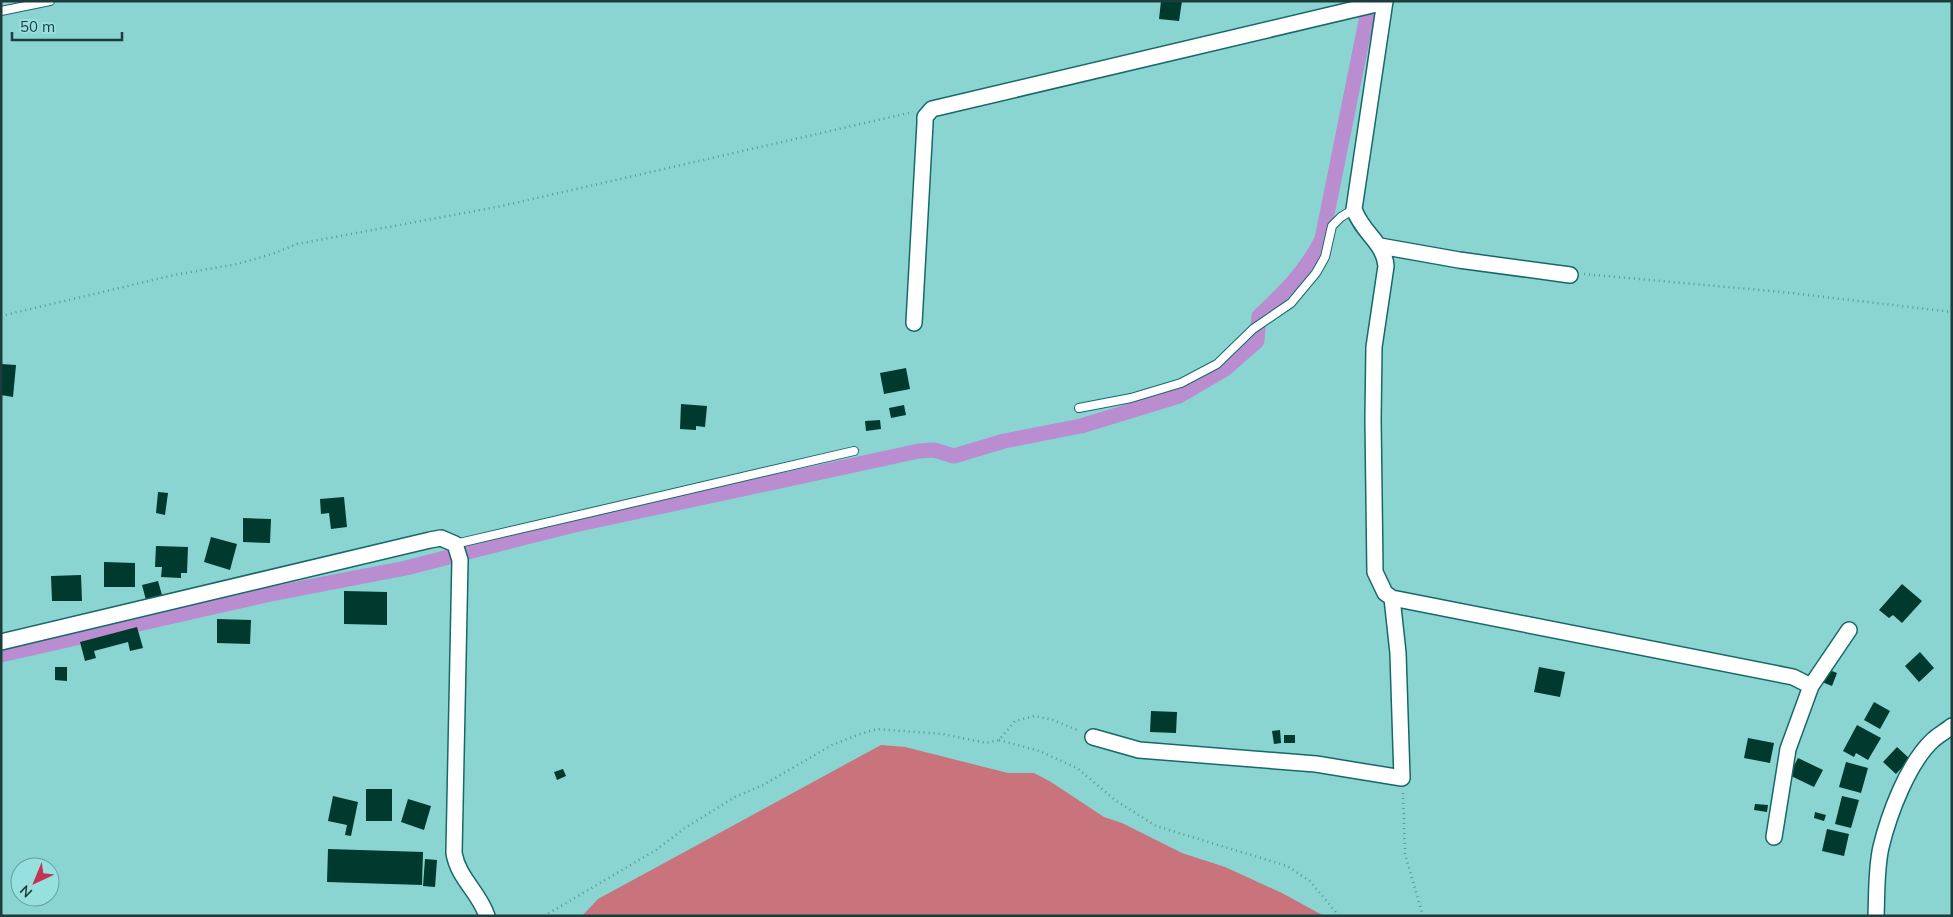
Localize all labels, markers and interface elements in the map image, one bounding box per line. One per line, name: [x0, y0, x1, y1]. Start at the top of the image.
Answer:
scale bar: [12, 10, 122, 42]
text: 50 m: [20, 17, 55, 36]
north arrow: [10, 857, 60, 907]
text: N: [16, 881, 36, 901]

